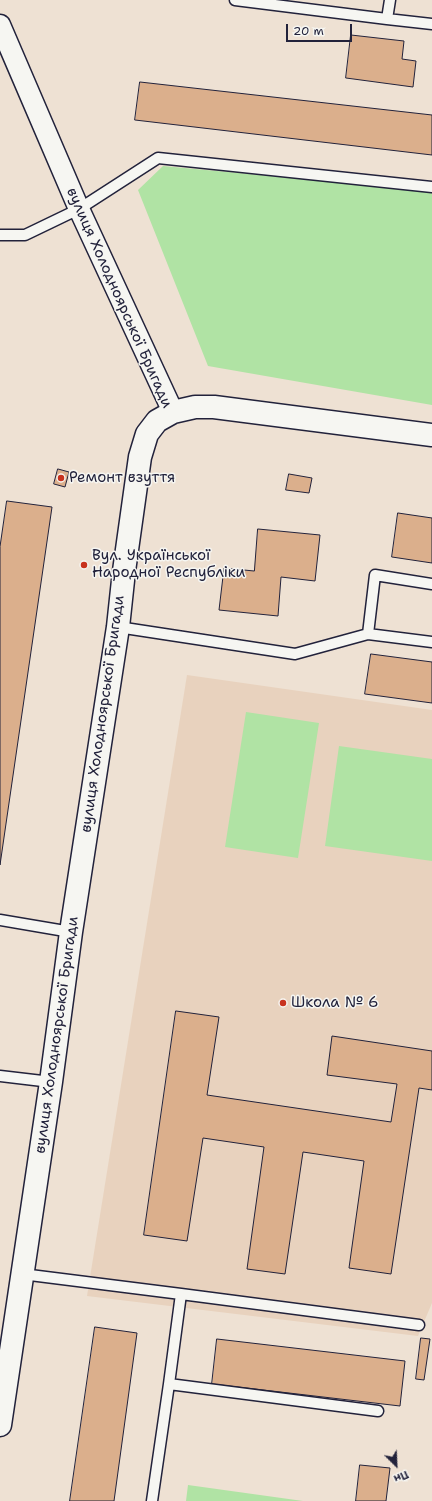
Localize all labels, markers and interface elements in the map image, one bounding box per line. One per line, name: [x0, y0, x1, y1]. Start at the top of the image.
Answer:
scale bar: [288, 16, 354, 42]
text: 20 m: [293, 23, 324, 39]
street label: вулиця Холодноярської Бригади: [62, 185, 176, 411]
place label: Ремонт взуття: [69, 469, 175, 487]
marker: Ремонт взуття: [56, 473, 66, 483]
place label: Вул. Української Народної Республіки: [92, 547, 245, 582]
marker: Вул. Української Народної Республіки: [79, 560, 89, 570]
street label: вулиця Холодноярської Бригади: [77, 594, 129, 834]
street label: вулиця Холодноярської Бригади: [31, 915, 83, 1155]
place label: Школа № 6: [291, 994, 378, 1012]
marker: Школа № 6: [278, 998, 288, 1008]
north arrow: [376, 1445, 416, 1485]
text: Пн: [391, 1467, 411, 1486]

